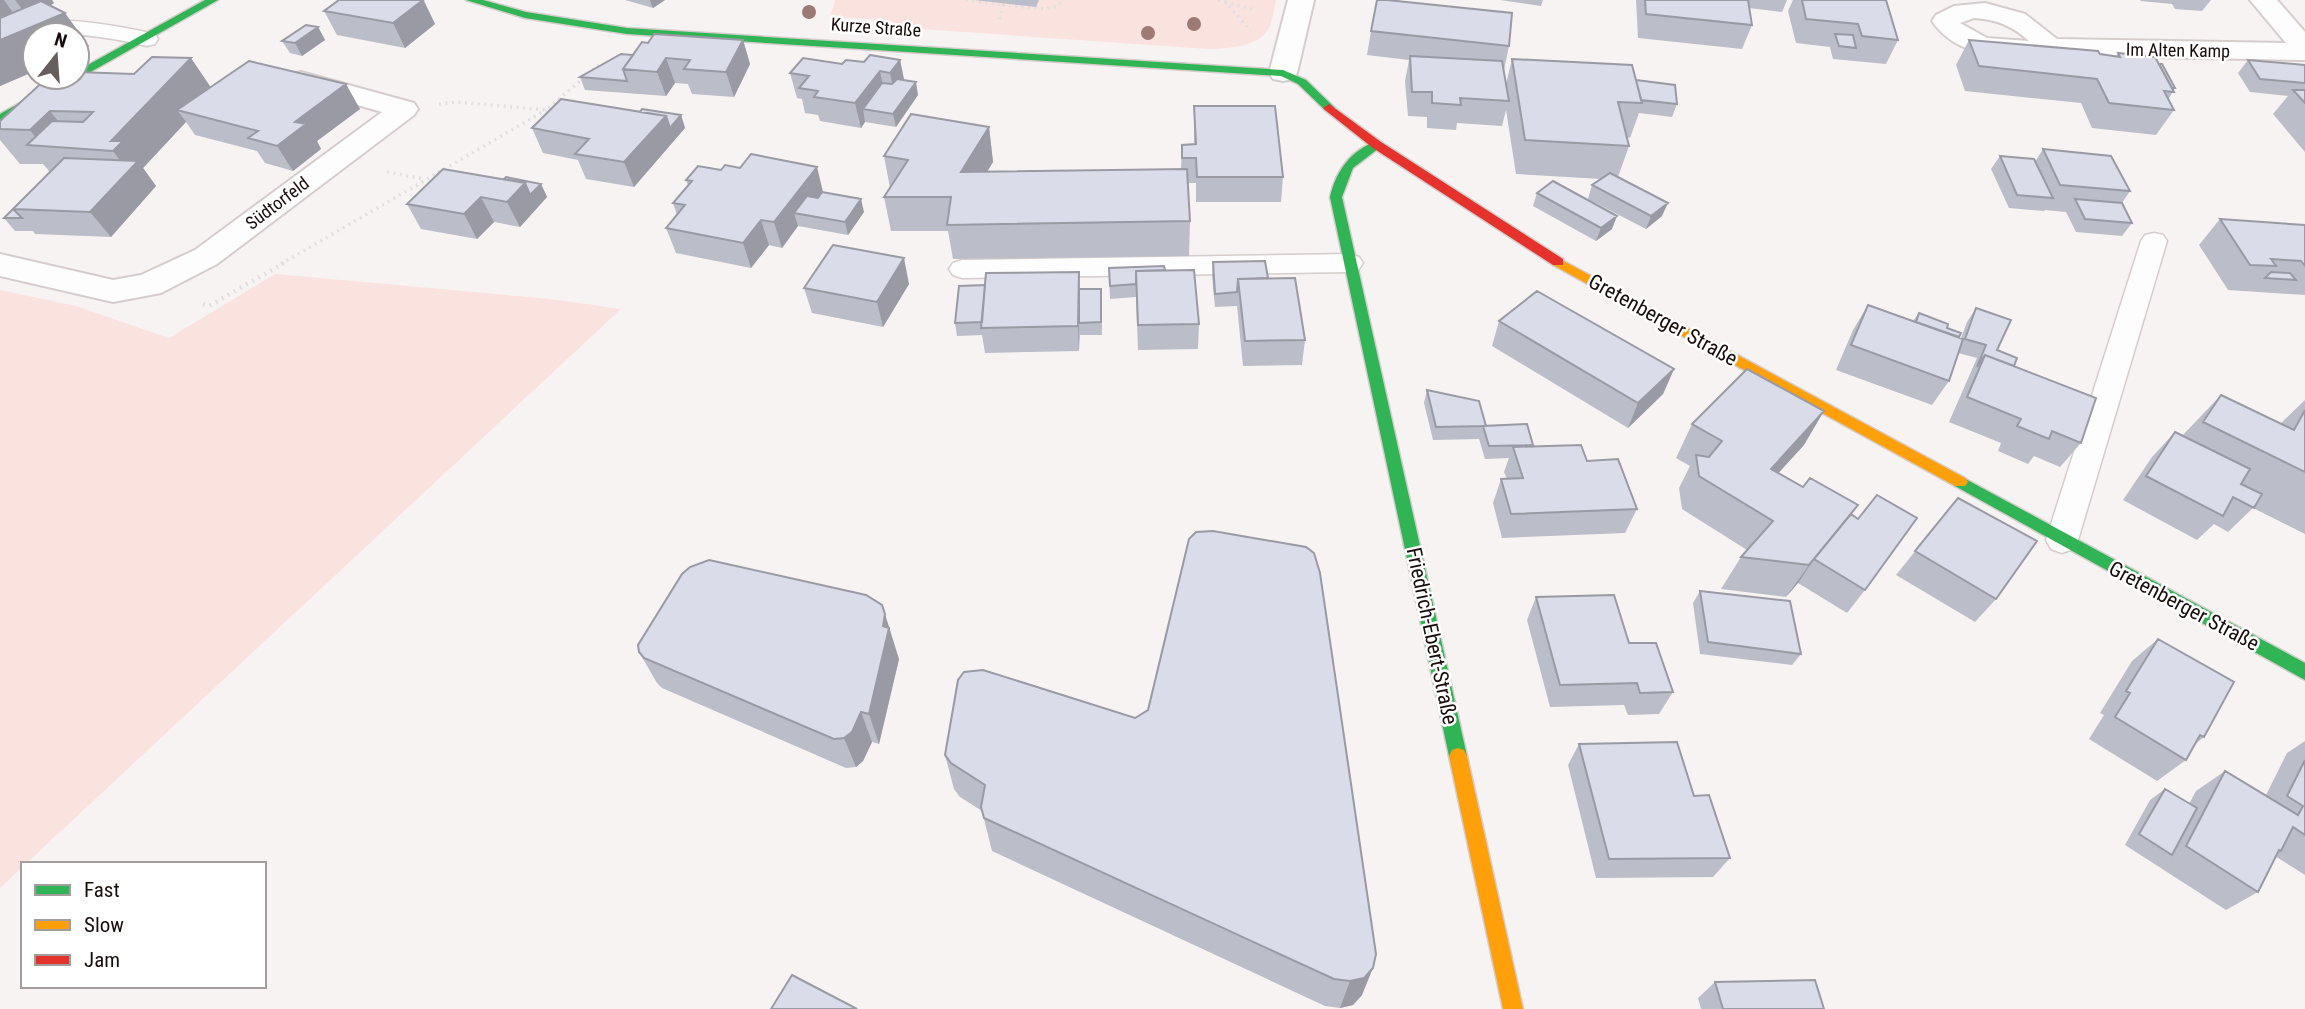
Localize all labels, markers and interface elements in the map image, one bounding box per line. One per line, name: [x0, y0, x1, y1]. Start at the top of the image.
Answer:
street label: Kurze Straße: [830, 13, 922, 41]
north arrow: [21, 21, 91, 91]
text: N: [52, 28, 70, 53]
street label: Im Alten Kamp: [2126, 39, 2230, 61]
street label: Südtorfeld: [241, 172, 313, 234]
street label: Gretenberger Straße: [1584, 269, 1742, 371]
street label: Friedrich-Ebert-Straße: [1401, 545, 1463, 727]
street label: Gretenberger Straße: [2105, 556, 2263, 656]
legend: [21, 862, 266, 988]
text: Fast: [84, 878, 120, 902]
text: Slow: [84, 913, 124, 937]
text: Jam: [84, 948, 120, 972]

